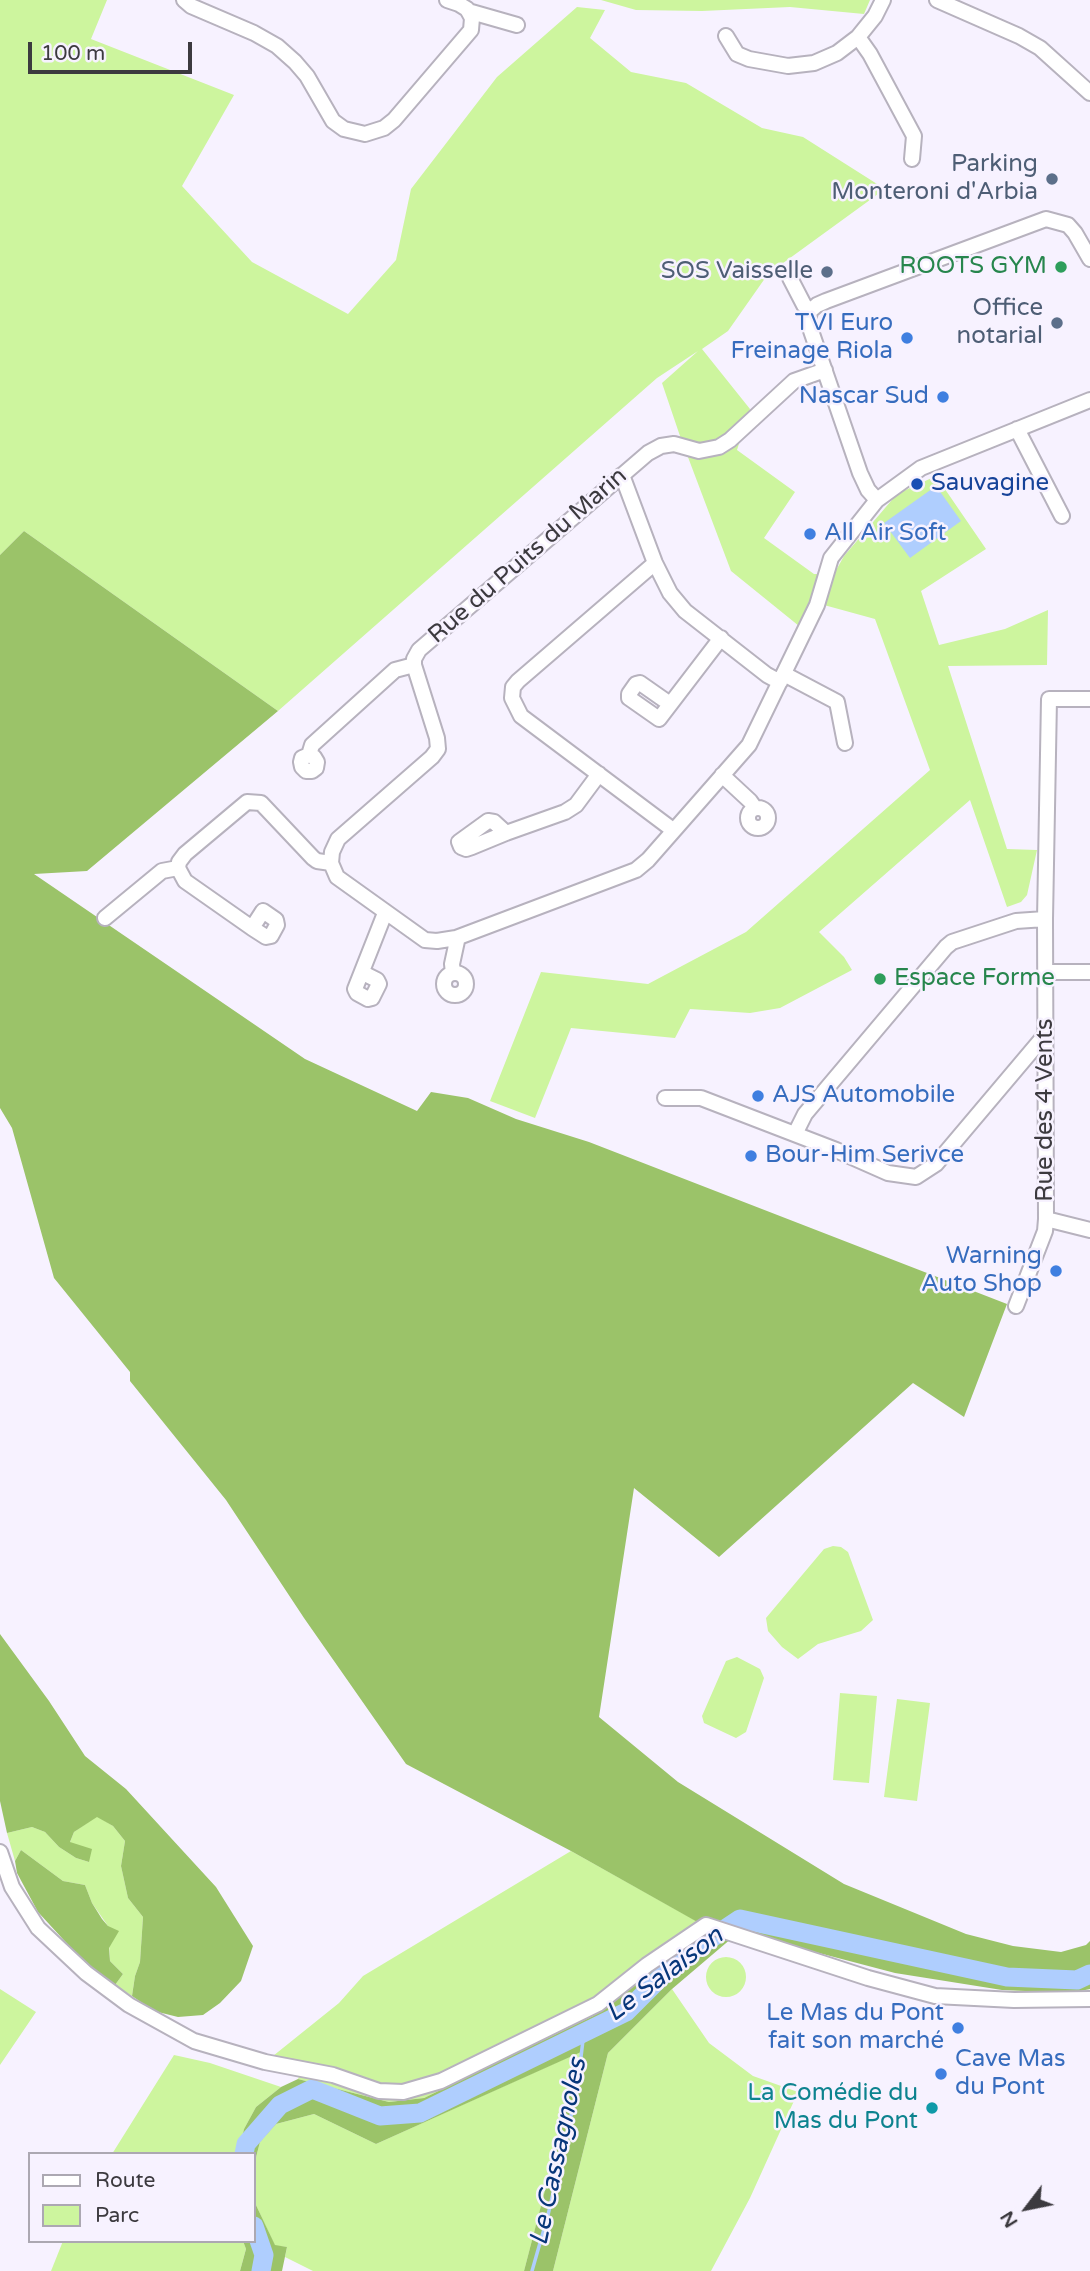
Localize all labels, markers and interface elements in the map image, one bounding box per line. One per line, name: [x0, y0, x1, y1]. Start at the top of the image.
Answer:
scale bar: [32, 28, 196, 72]
text: 100 m: [41, 41, 105, 66]
place label: Parking Monteroni d'Arbia: [831, 151, 1038, 207]
marker: Parking Monteroni d'Arbia: [1044, 171, 1060, 187]
place label: ROOTS GYM: [899, 253, 1047, 281]
place label: SOS Vaisselle: [661, 258, 813, 286]
marker: ROOTS GYM: [1053, 259, 1069, 275]
marker: SOS Vaisselle: [819, 264, 835, 280]
place label: Office notarial: [957, 295, 1043, 351]
place label: TVI Euro Freinage Riola: [730, 310, 893, 366]
marker: Office notarial: [1049, 315, 1065, 331]
marker: TVI Euro Freinage Riola: [899, 330, 915, 346]
place label: Nascar Sud: [799, 383, 929, 411]
marker: Nascar Sud: [935, 389, 951, 405]
street label: Rue du Puits du Marin: [423, 462, 633, 650]
place label: Sauvagine: [931, 470, 1049, 498]
marker: Sauvagine: [909, 476, 925, 492]
place label: All Air Soft: [824, 520, 946, 548]
marker: All Air Soft: [802, 526, 818, 542]
place label: Espace Forme: [894, 965, 1055, 993]
marker: Espace Forme: [872, 971, 888, 987]
street label: Rue des 4 Vents: [1032, 1018, 1060, 1202]
place label: AJS Automobile: [772, 1082, 955, 1110]
marker: AJS Automobile: [750, 1088, 766, 1104]
place label: Bour-Him Serivce: [765, 1142, 964, 1170]
marker: Bour-Him Serivce: [743, 1148, 759, 1164]
place label: Warning Auto Shop: [921, 1243, 1042, 1299]
marker: Warning Auto Shop: [1048, 1263, 1064, 1279]
water label: Le Salaison: [600, 1921, 730, 2029]
place label: Le Mas du Pont fait son marché: [766, 2000, 944, 2056]
marker: Le Mas du Pont fait son marché: [950, 2020, 966, 2036]
place label: Cave Mas du Pont: [955, 2046, 1066, 2102]
water label: Le Cassagnoles: [524, 2056, 594, 2248]
marker: Cave Mas du Pont: [933, 2066, 949, 2082]
place label: La Comédie du Mas du Pont: [747, 2080, 918, 2136]
marker: La Comédie du Mas du Pont: [924, 2100, 940, 2116]
legend: [28, 2152, 256, 2243]
text: Route: [95, 2168, 155, 2193]
north arrow: [992, 2173, 1062, 2243]
text: Parc: [95, 2203, 139, 2228]
text: N: [996, 2207, 1023, 2231]

